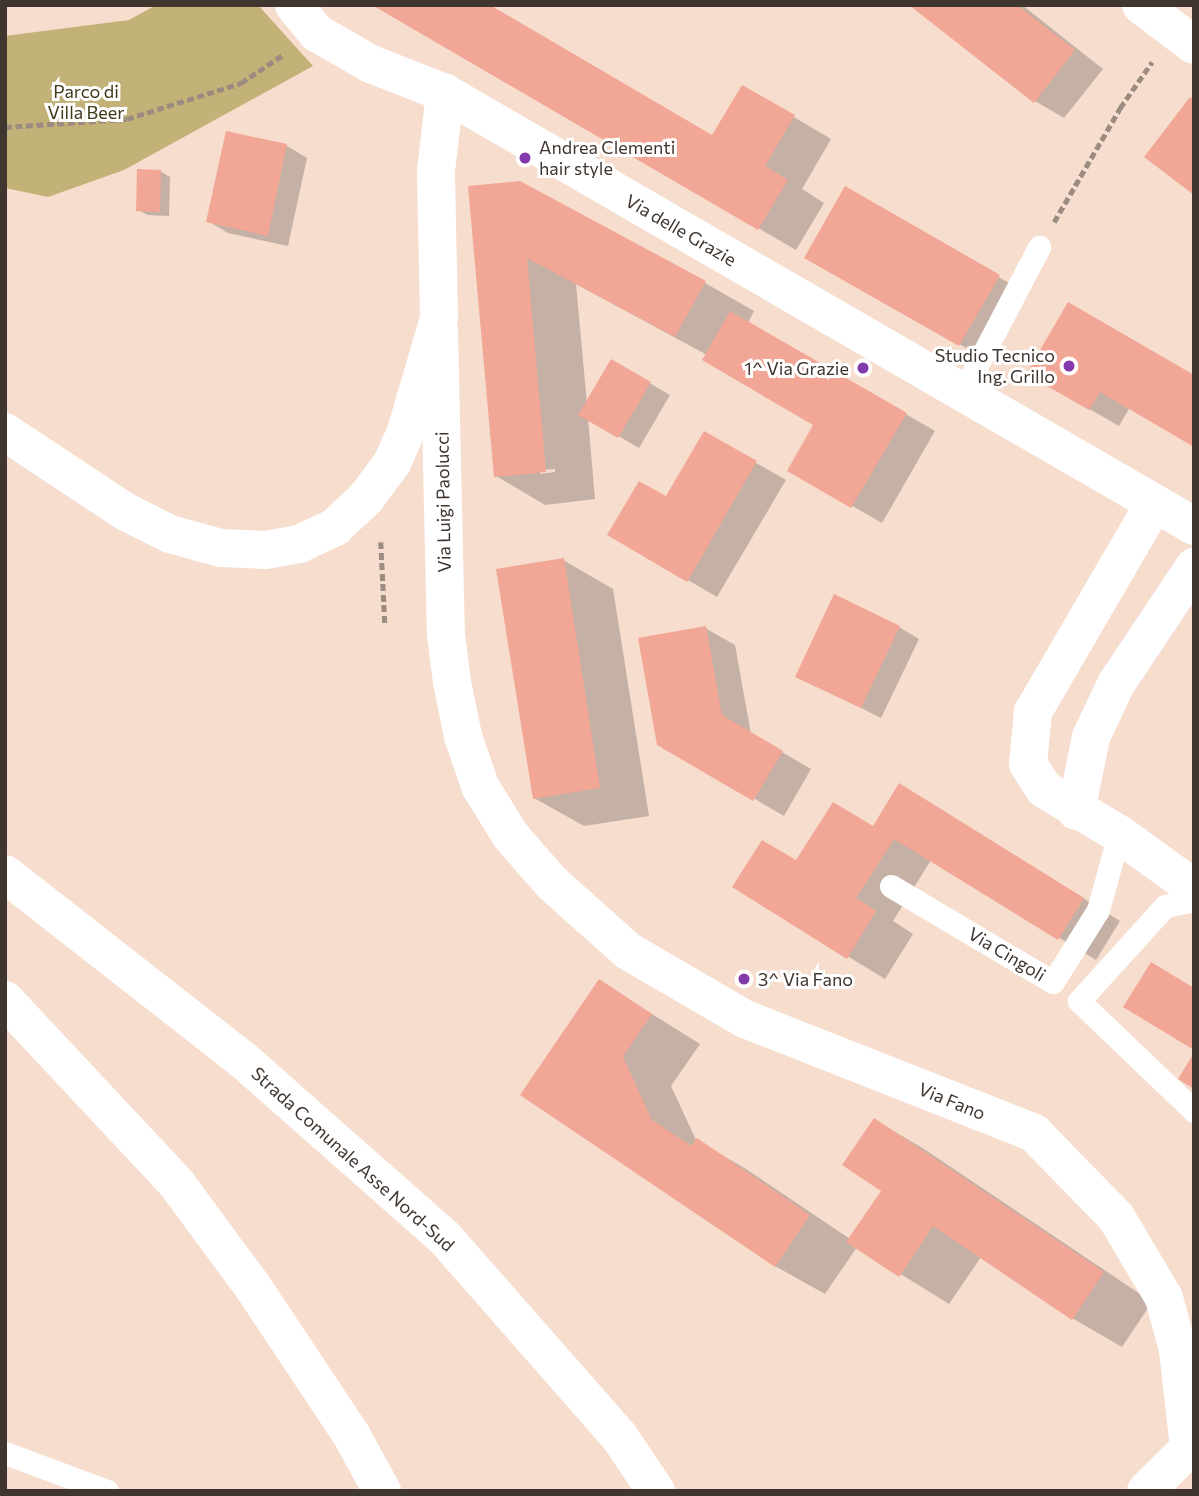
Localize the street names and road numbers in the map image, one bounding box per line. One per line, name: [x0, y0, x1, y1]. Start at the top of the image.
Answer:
street label: Via delle Grazie: [622, 190, 740, 270]
street label: Via Luigi Paolucci: [431, 431, 455, 573]
street label: Via Cingoli: [964, 922, 1050, 986]
street label: Strada Comunale Asse Nord-Sud: [247, 1062, 459, 1256]
street label: Via Fano: [915, 1078, 989, 1124]

